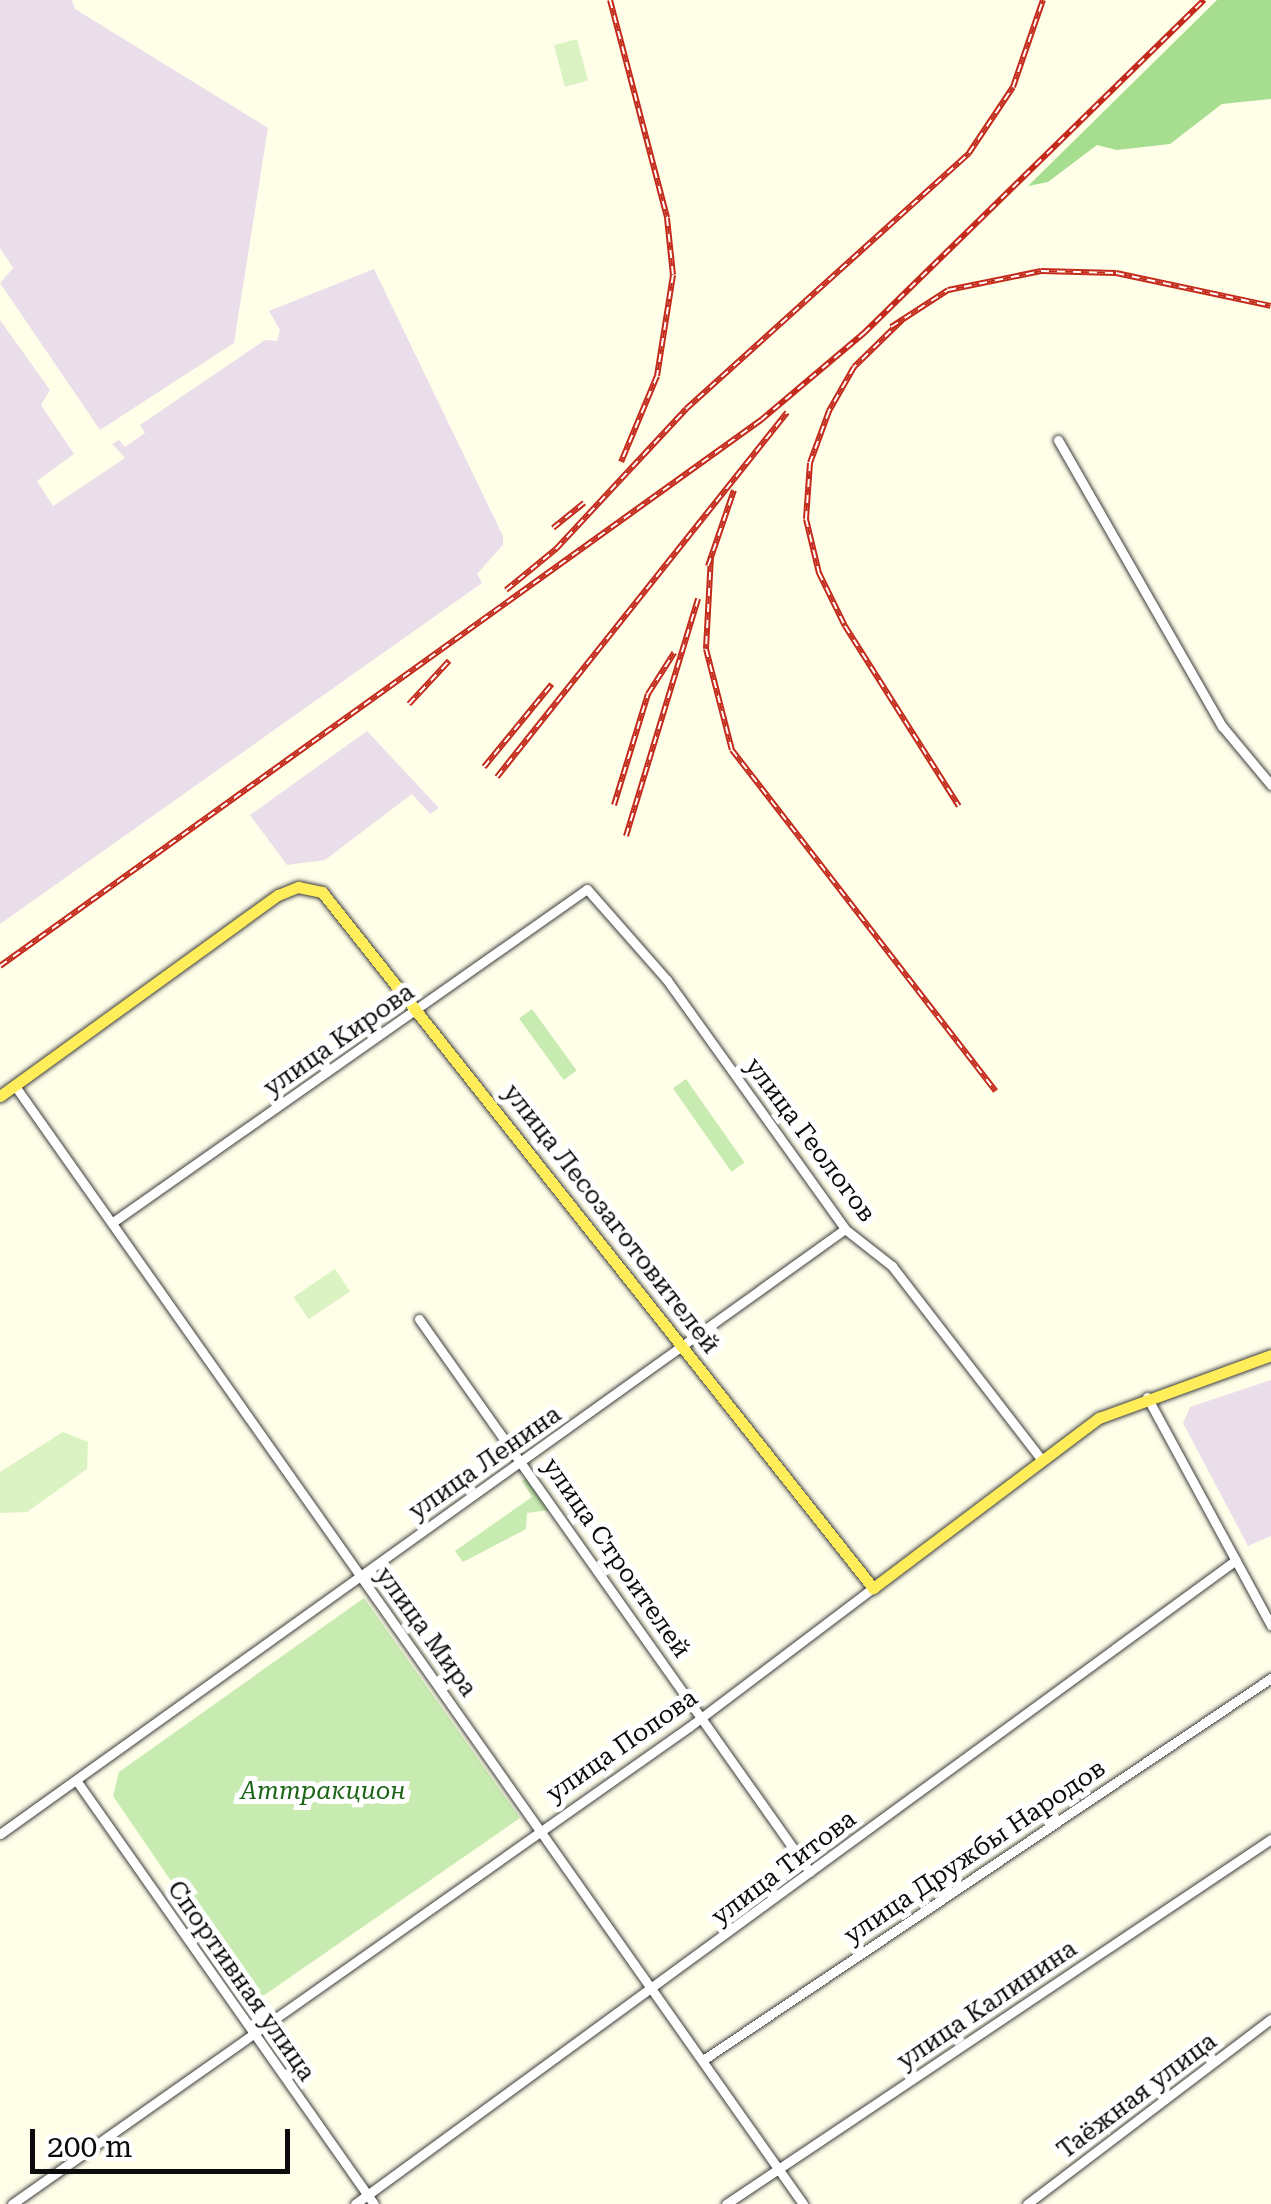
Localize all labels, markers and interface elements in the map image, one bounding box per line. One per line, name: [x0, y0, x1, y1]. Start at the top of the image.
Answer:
street label: улица Кирова: [258, 977, 420, 1103]
street label: улица Геологов: [738, 1052, 882, 1228]
street label: улица Лесозаготовителей: [496, 1078, 726, 1360]
street label: улица Ленина: [403, 1399, 567, 1527]
street label: улица Строителей: [536, 1452, 696, 1664]
street label: улица Мира: [369, 1561, 483, 1703]
street label: улица Попова: [541, 1683, 703, 1809]
street label: улица Дружбы Народов: [839, 1753, 1111, 1951]
park label: Аттракцион: [240, 1776, 406, 1806]
street label: улица Титова: [706, 1804, 862, 1932]
street label: Спортивная улица: [161, 1875, 321, 2087]
street label: улица Калинина: [892, 1934, 1082, 2076]
street label: Таёжная улица: [1052, 2026, 1222, 2166]
scale bar: [35, 2109, 295, 2171]
text: 200 m: [47, 2129, 132, 2164]

